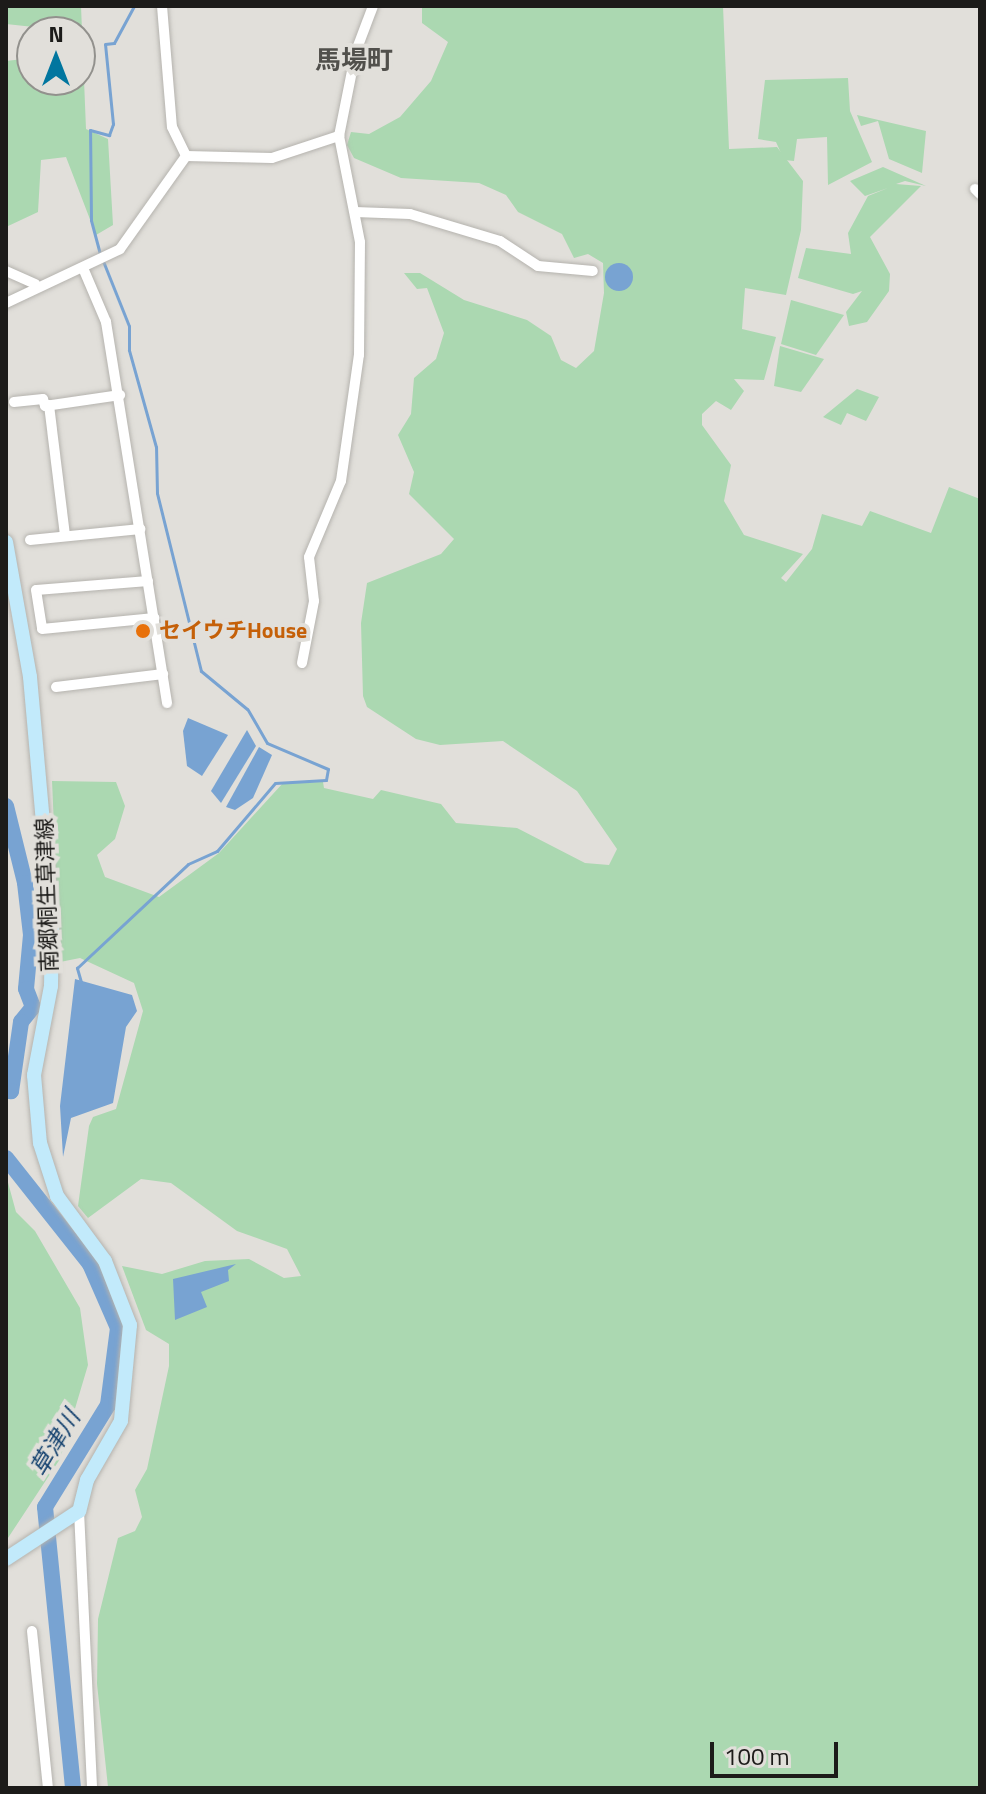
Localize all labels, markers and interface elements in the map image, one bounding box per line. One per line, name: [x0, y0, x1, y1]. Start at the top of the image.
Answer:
north arrow: [16, 16, 96, 96]
text: N: [48, 17, 64, 51]
district label: 馬場町: [315, 44, 393, 76]
place label: セイウチHouse: [159, 618, 307, 644]
marker: セイウチHouse: [134, 622, 152, 640]
street label: 南郷桐生草津線: [31, 818, 63, 972]
water label: 草津川: [24, 1405, 86, 1481]
scale bar: [714, 1726, 842, 1776]
text: 100 m: [724, 1738, 790, 1774]

